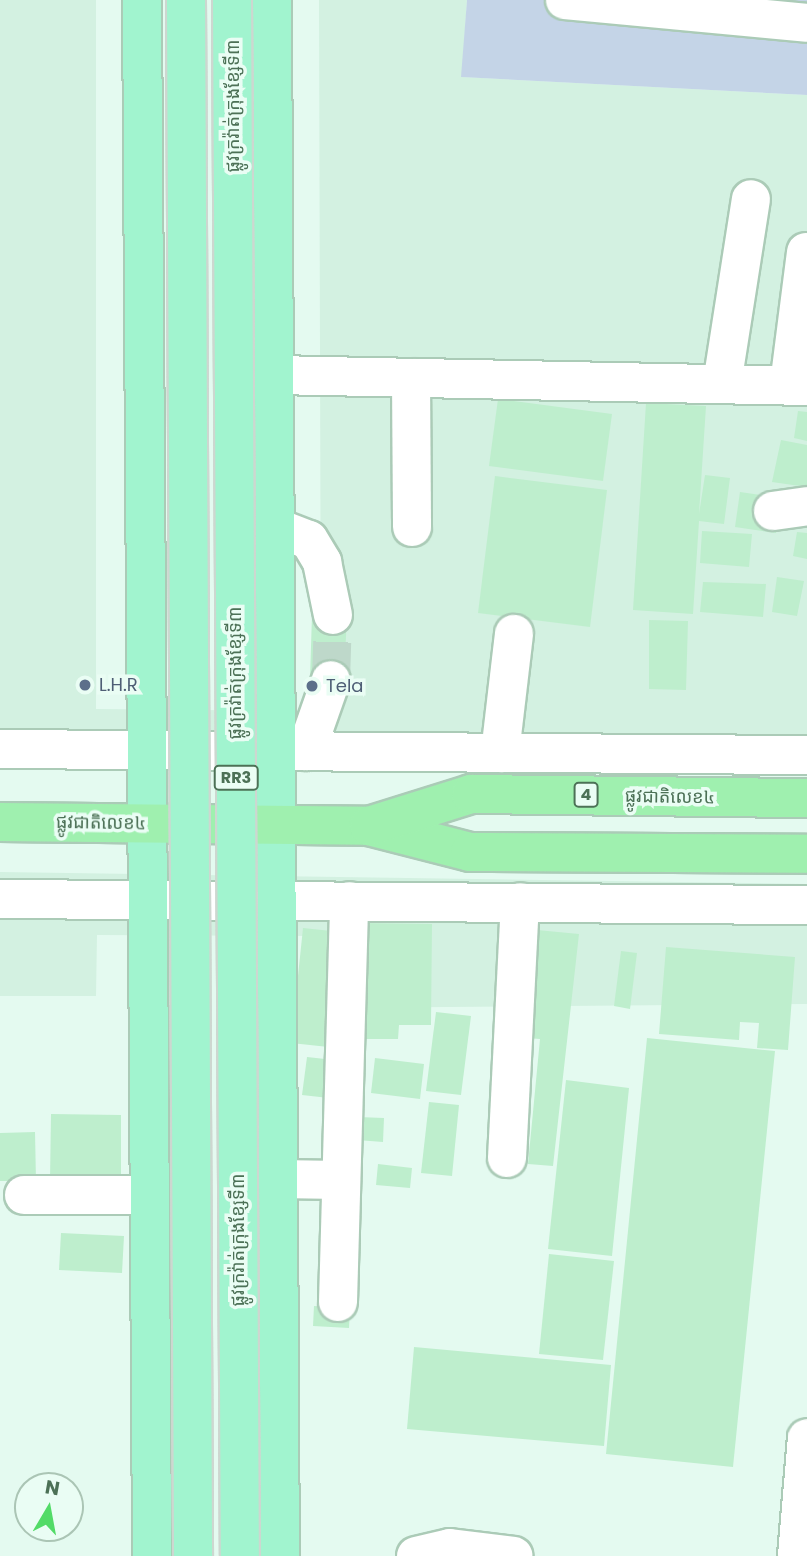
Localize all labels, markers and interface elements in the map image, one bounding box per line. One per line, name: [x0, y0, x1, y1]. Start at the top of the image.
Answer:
street label: ផ្លូវក្រវ៉ាត់ក្រុងខ្សែទី៣: [222, 40, 244, 172]
street label: ផ្លូវក្រវ៉ាត់ក្រុងខ្សែទី៣: [224, 607, 246, 739]
place label: L.H.R: [99, 674, 138, 696]
place label: Tela: [326, 675, 363, 697]
marker: L.H.R: [77, 677, 93, 693]
marker: Tela: [304, 678, 320, 694]
road number: RR3: [213, 765, 259, 790]
road number: 4: [572, 782, 600, 808]
street label: ផ្លូវជាតិលេខ៤: [625, 785, 715, 809]
street label: ផ្លូវជាតិលេខ៤: [56, 811, 146, 835]
street label: ផ្លូវក្រវ៉ាត់ក្រុងខ្សែទី៣: [227, 1174, 249, 1306]
north arrow: [14, 1472, 84, 1542]
text: N: [43, 1473, 62, 1502]

